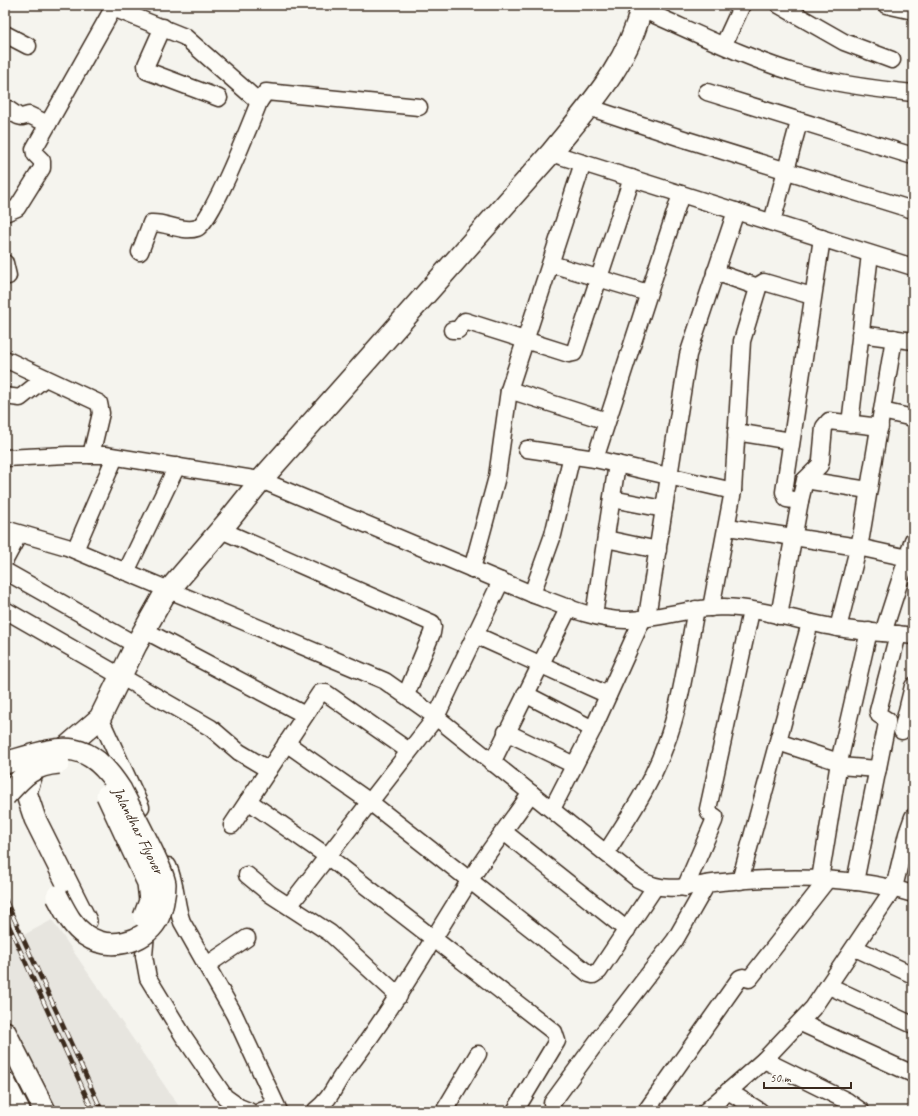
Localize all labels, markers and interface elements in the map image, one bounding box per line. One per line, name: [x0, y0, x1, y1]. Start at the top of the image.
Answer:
street label: Jalandhar Flyover: [107, 783, 169, 879]
scale bar: [764, 1064, 851, 1090]
text: 50 m: [770, 1070, 792, 1086]

